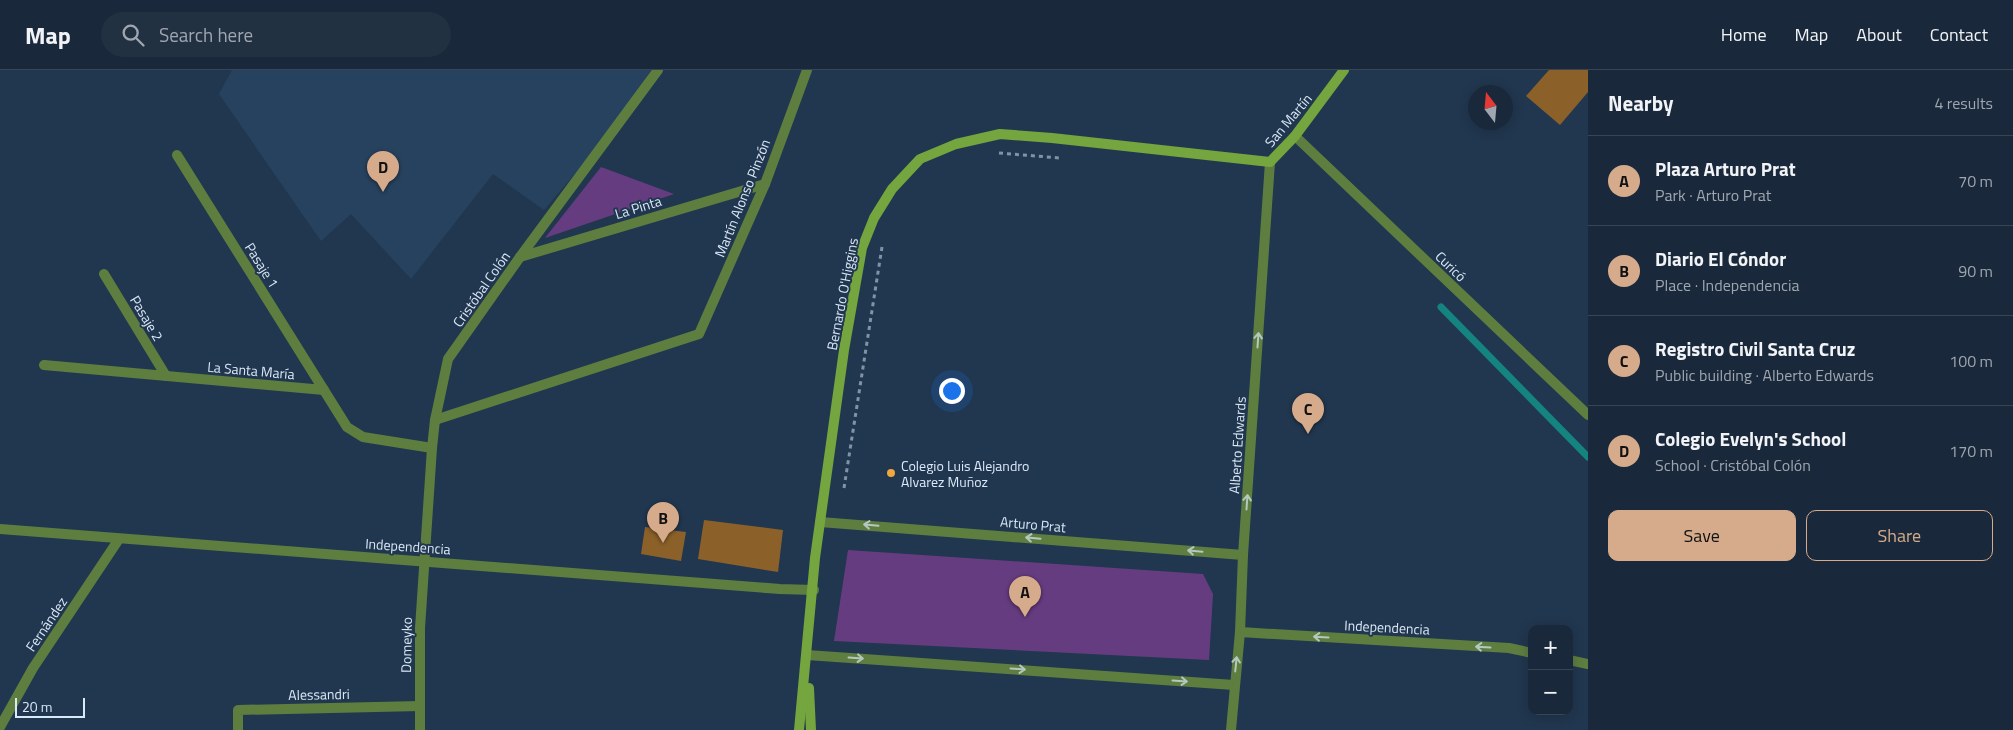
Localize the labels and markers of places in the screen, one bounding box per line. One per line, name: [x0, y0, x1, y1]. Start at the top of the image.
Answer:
pin: D: [367, 151, 399, 192]
pin: C: [1292, 393, 1324, 434]
place label: Colegio Luis Alejandro Alvarez Muñoz: [901, 455, 1029, 492]
marker: Colegio Luis Alejandro Alvarez Muñoz: [885, 467, 897, 479]
pin: B: [647, 502, 679, 543]
pin: A: [1009, 576, 1041, 617]

